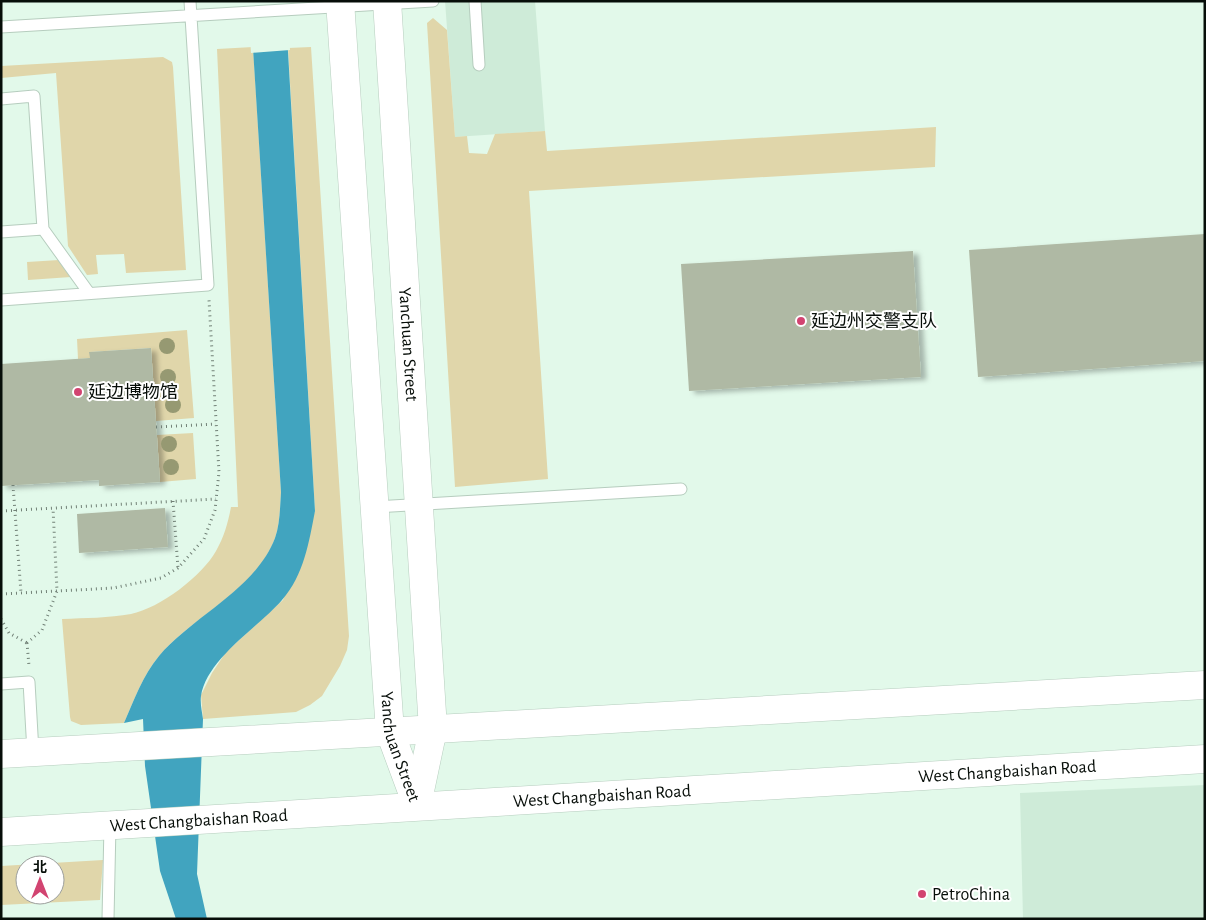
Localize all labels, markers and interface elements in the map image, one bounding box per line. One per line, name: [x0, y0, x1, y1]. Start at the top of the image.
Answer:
street label: Yanchuan Street: [395, 287, 420, 402]
place label: 延边州交警支队: [811, 311, 937, 331]
marker: 延边州交警支队: [795, 315, 807, 327]
place label: 延边博物馆: [88, 382, 178, 402]
marker: 延边博物馆: [72, 386, 84, 398]
street label: Yanchuan Street: [377, 691, 423, 805]
street label: West Changbaishan Road: [918, 758, 1097, 786]
street label: West Changbaishan Road: [512, 782, 691, 811]
street label: West Changbaishan Road: [109, 807, 288, 835]
north arrow: [15, 855, 65, 905]
text: 北: [33, 860, 47, 875]
place label: PetroChina: [932, 886, 1010, 904]
marker: PetroChina: [916, 888, 928, 900]

